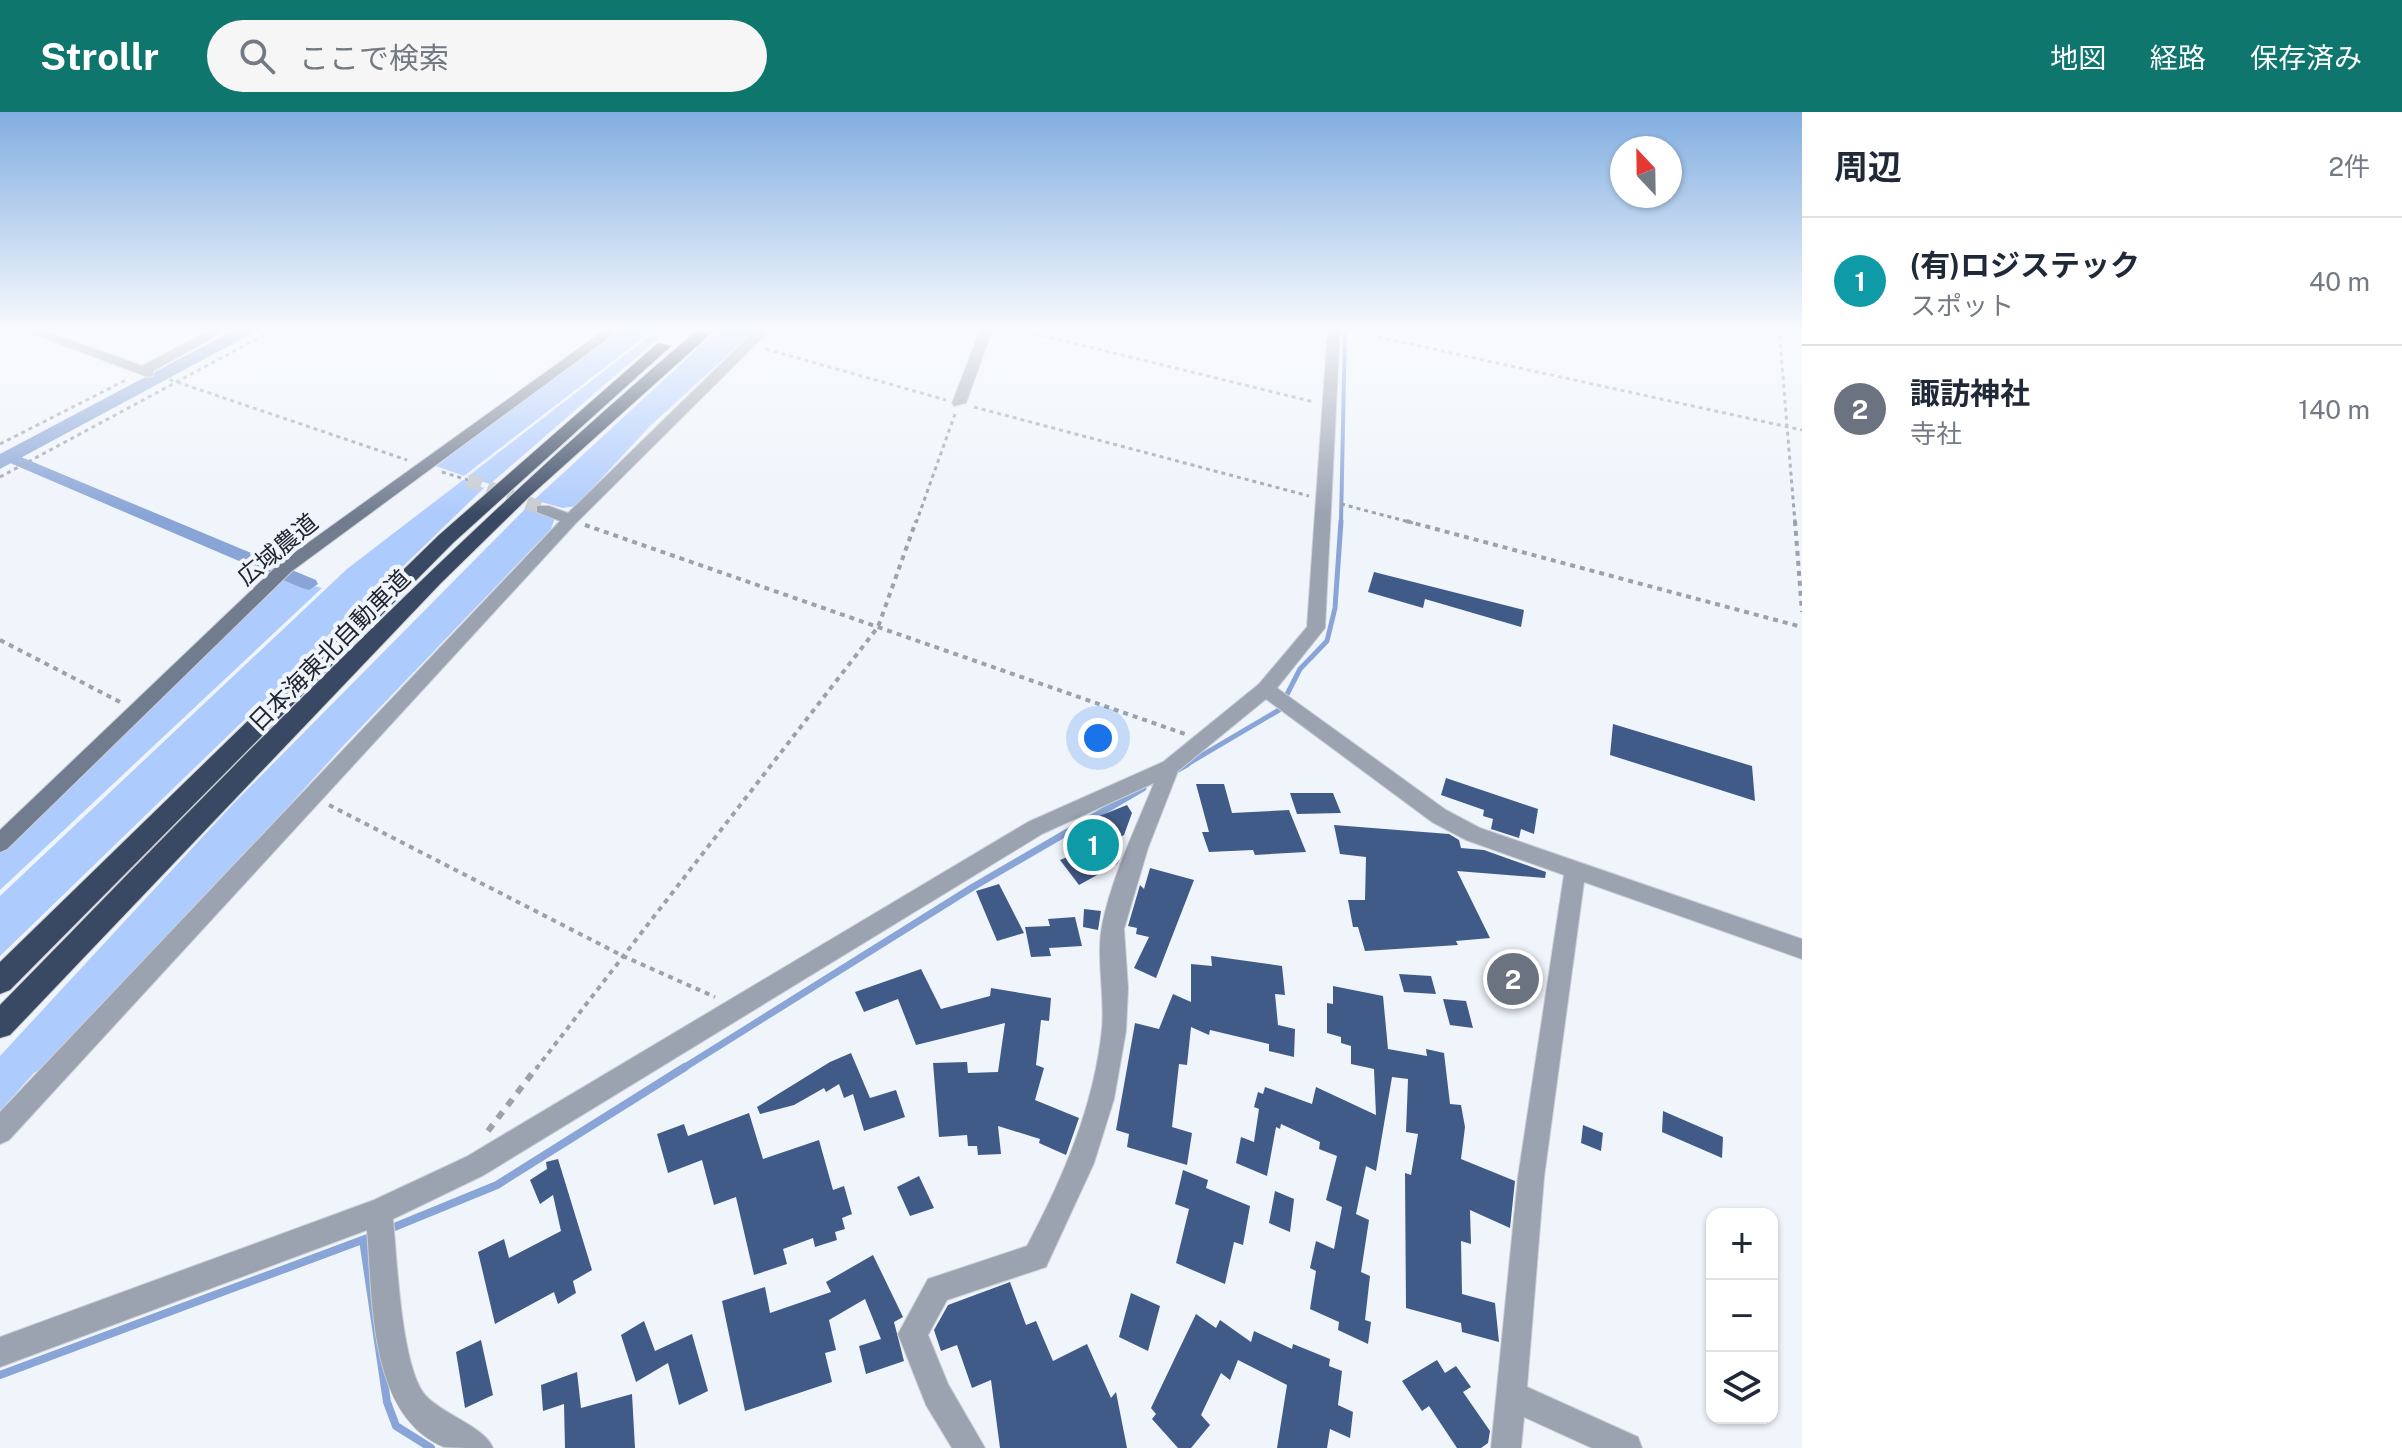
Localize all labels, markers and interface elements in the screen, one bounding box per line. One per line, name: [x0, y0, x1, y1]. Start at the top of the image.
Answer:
search box: [207, 20, 767, 92]
text: Strollr: [40, 34, 159, 79]
icon: search: [235, 34, 279, 78]
text: ここで検索: [299, 40, 449, 76]
text: 地図: [2050, 41, 2106, 74]
text: 経路: [2150, 41, 2206, 74]
text: 保存済み: [2250, 41, 2362, 74]
north arrow: [1610, 136, 1682, 208]
text: 周辺: [1834, 147, 1902, 187]
text: 2件: [2329, 151, 2370, 182]
text: (有)ロジステック: [1910, 247, 2140, 283]
text: 1: [1854, 266, 1866, 297]
text: 40 m: [2309, 266, 2370, 297]
text: スポット: [1910, 290, 2014, 321]
text: 諏訪神社: [1910, 375, 2030, 411]
text: 2: [1852, 394, 1868, 425]
text: 140 m: [2298, 394, 2370, 425]
text: 寺社: [1910, 418, 1962, 449]
street label: 広域農道: [231, 507, 323, 591]
street label: 日本海東北自動車道: [243, 564, 415, 736]
your location: [1078, 718, 1118, 758]
pin: 1: [1067, 815, 1119, 875]
pin: 2: [1487, 949, 1539, 1009]
map controls: [1706, 1208, 1778, 1424]
button: +: [1706, 1208, 1778, 1280]
button: −: [1706, 1280, 1778, 1352]
button: layers: [1706, 1352, 1778, 1424]

